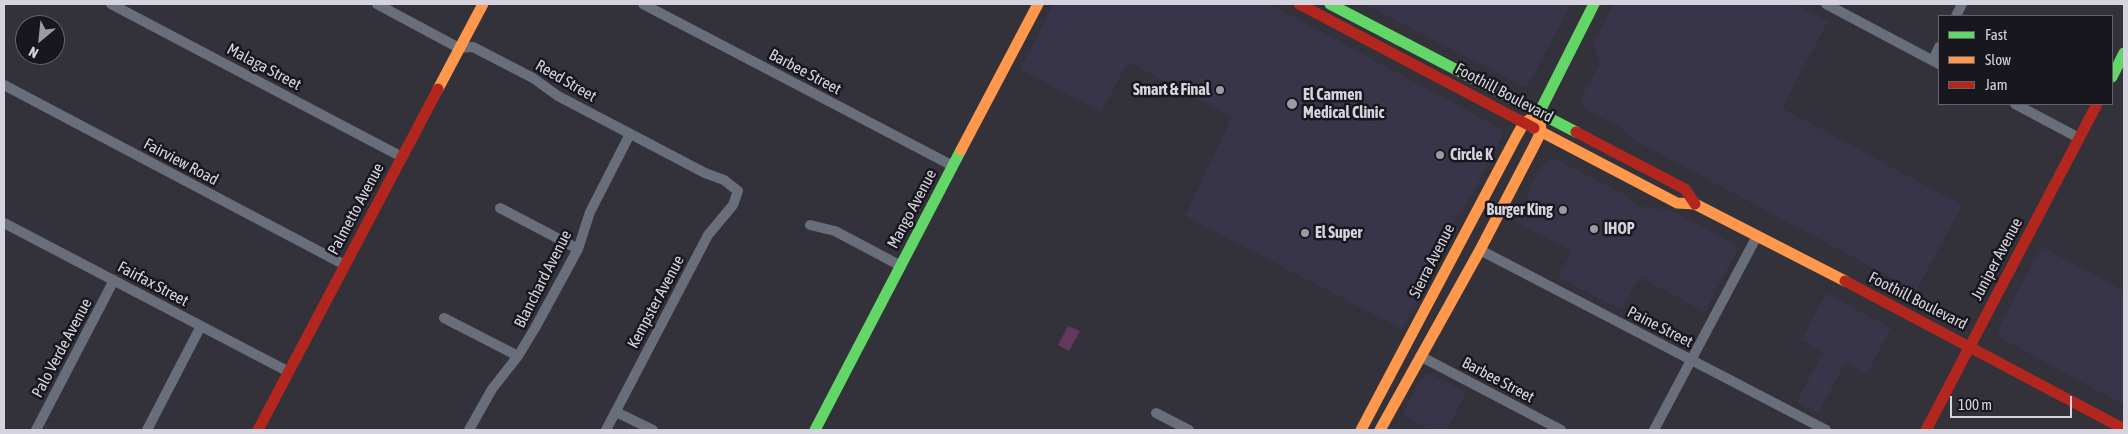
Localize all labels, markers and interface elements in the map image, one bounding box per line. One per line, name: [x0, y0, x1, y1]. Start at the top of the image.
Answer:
north arrow: [15, 15, 65, 65]
legend: [1938, 15, 2113, 105]
text: Fast: [1985, 26, 2007, 43]
street label: Malaga Street: [224, 39, 304, 95]
text: N: [26, 43, 41, 61]
street label: Barbee Street: [766, 45, 844, 99]
text: Slow: [1985, 51, 2011, 68]
street label: Reed Street: [532, 56, 600, 106]
street label: Foothill Boulevard: [1452, 59, 1556, 127]
text: Jam: [1985, 76, 2008, 93]
place label: Smart & Final: [1133, 80, 1210, 100]
marker: Smart & Final: [1214, 84, 1226, 96]
place label: El Carmen Medical Clinic: [1303, 85, 1384, 123]
marker: El Carmen Medical Clinic: [1285, 97, 1299, 111]
street label: Fairview Road: [140, 134, 222, 190]
place label: Circle K: [1450, 145, 1493, 165]
marker: Circle K: [1434, 149, 1446, 161]
street label: Palmetto Avenue: [324, 160, 388, 258]
street label: Mango Avenue: [883, 166, 941, 252]
place label: Burger King: [1487, 200, 1553, 220]
marker: Burger King: [1557, 204, 1569, 216]
street label: Juniper Avenue: [1967, 215, 2027, 303]
place label: IHOP: [1604, 219, 1635, 239]
street label: Sierra Avenue: [1405, 221, 1459, 301]
place label: El Super: [1315, 223, 1362, 243]
marker: IHOP: [1588, 223, 1600, 235]
street label: Blanchard Avenue: [510, 227, 576, 331]
marker: El Super: [1299, 227, 1311, 239]
street label: Kempster Avenue: [623, 252, 689, 352]
street label: Fairfax Street: [114, 257, 192, 311]
street label: Foothill Boulevard: [1865, 268, 1971, 334]
street label: Palo Verde Avenue: [28, 295, 96, 401]
street label: Paine Street: [1624, 302, 1696, 352]
street label: Barbee Street: [1459, 353, 1537, 407]
scale bar: [1953, 386, 2076, 418]
text: 100 m: [1958, 396, 1992, 413]

